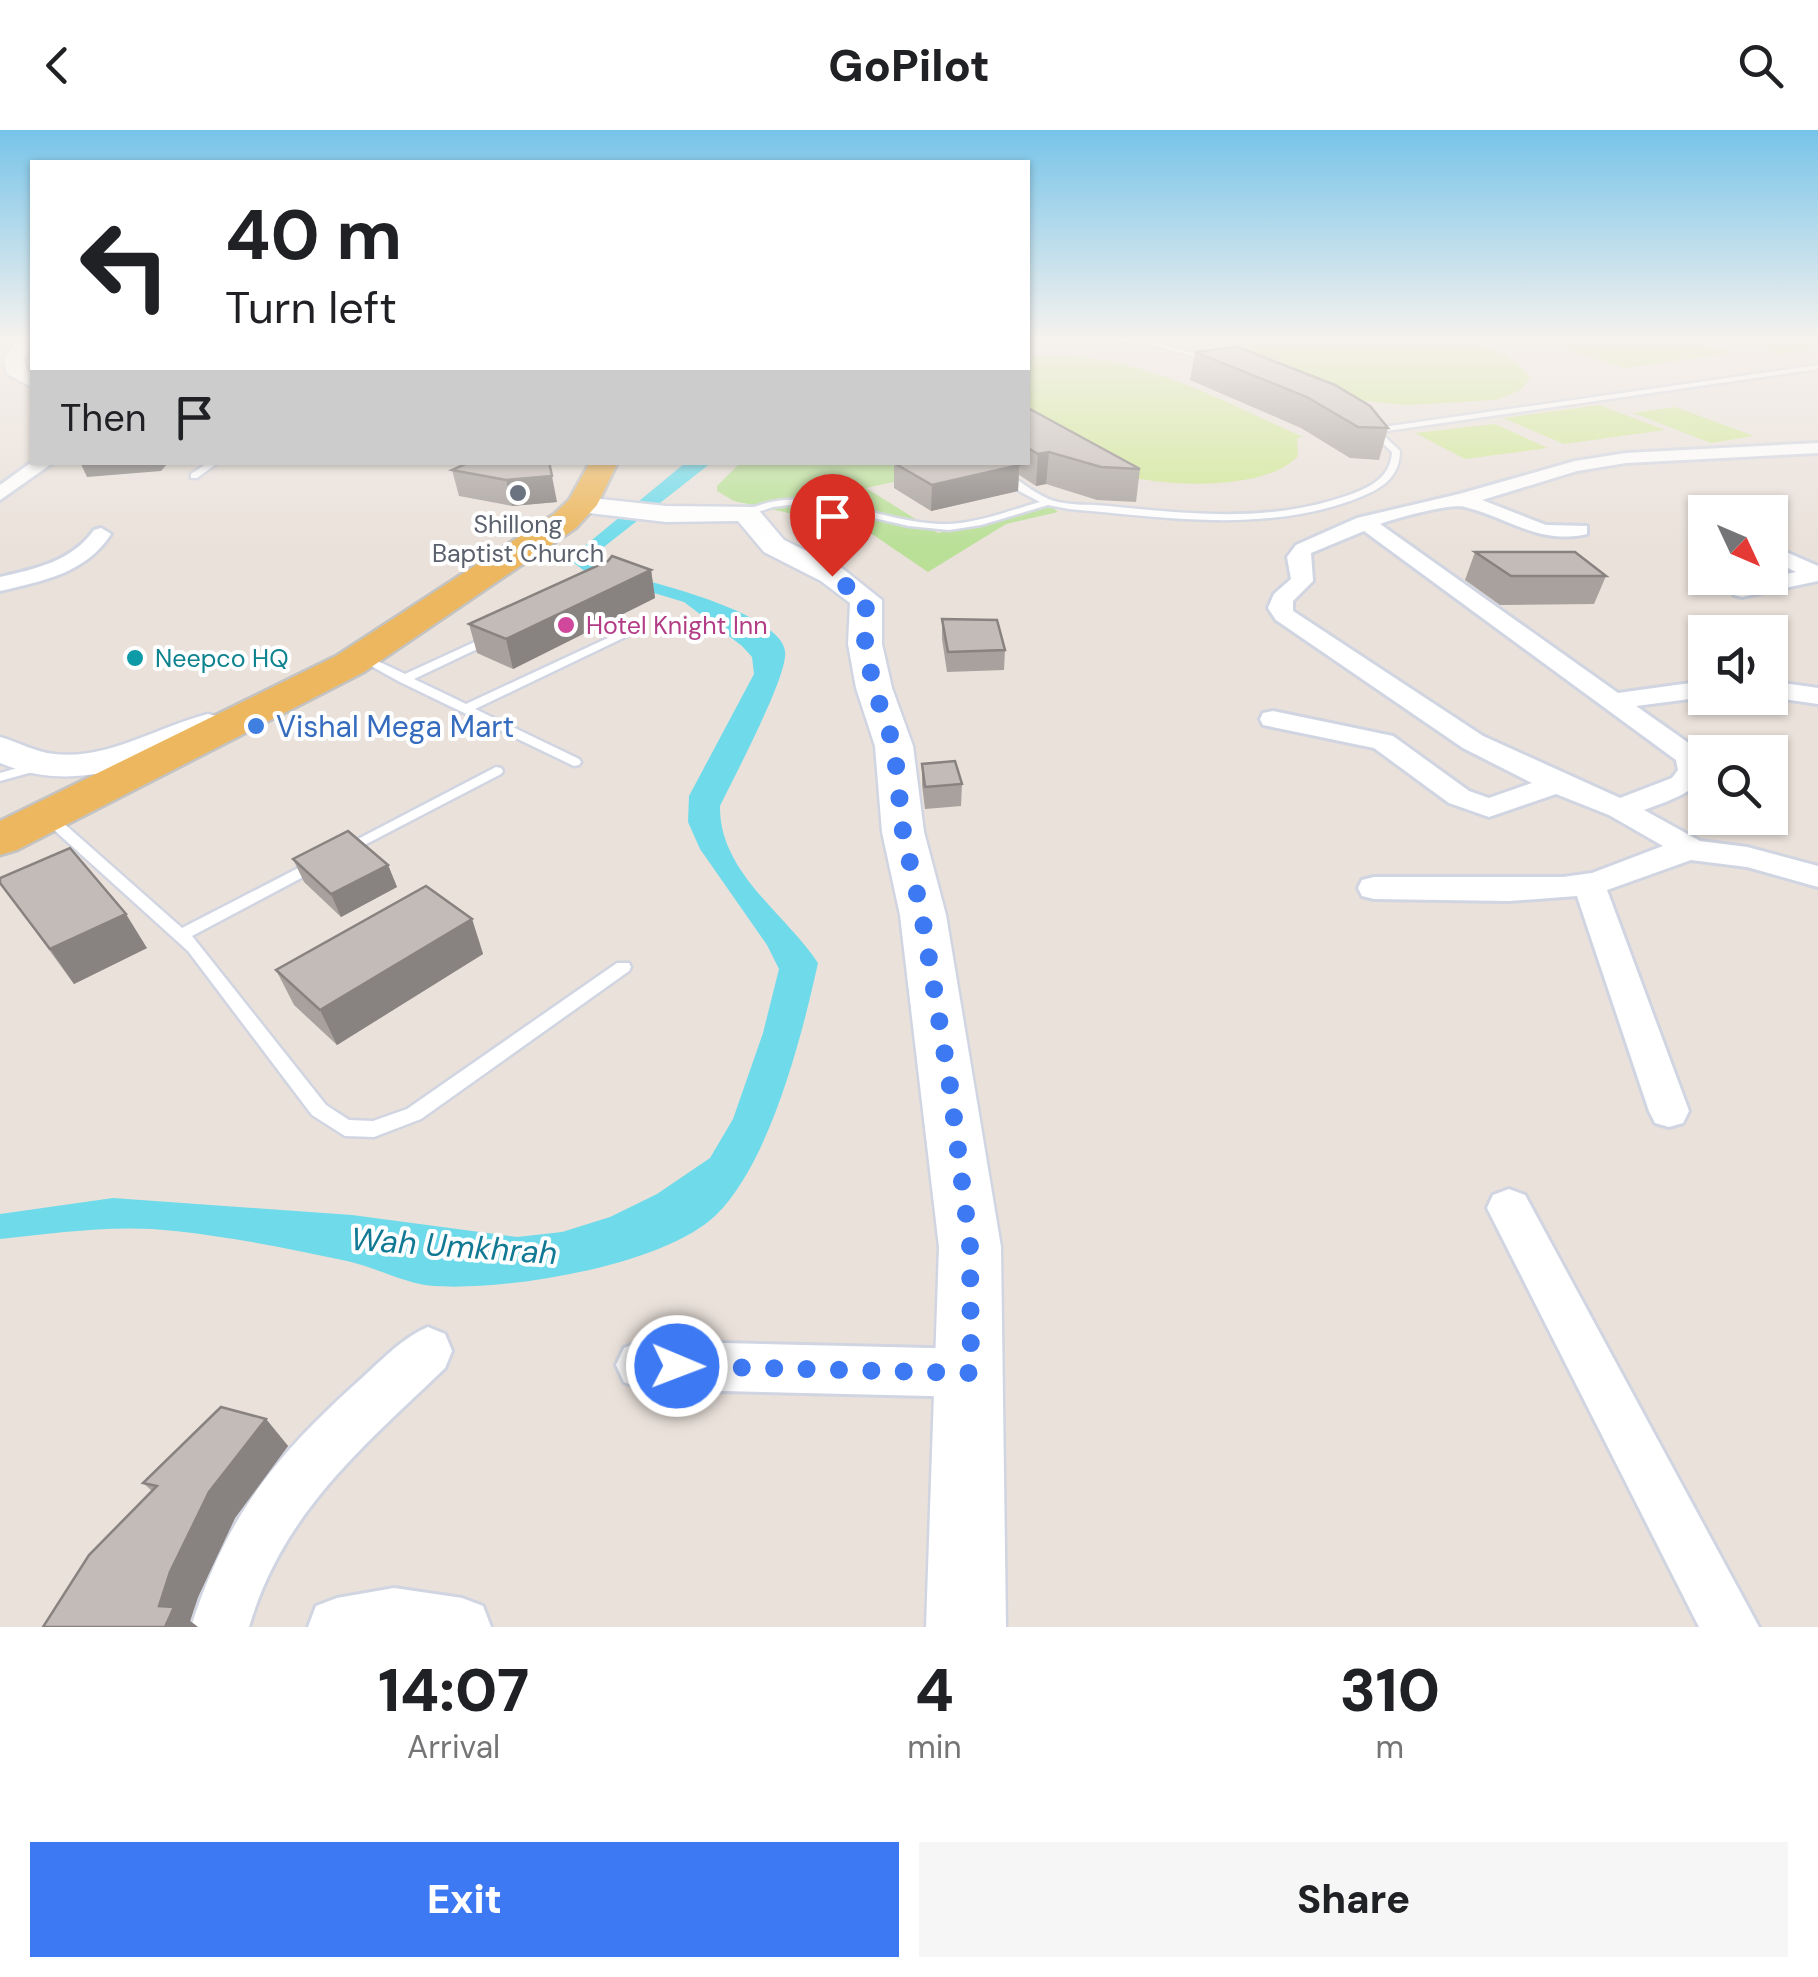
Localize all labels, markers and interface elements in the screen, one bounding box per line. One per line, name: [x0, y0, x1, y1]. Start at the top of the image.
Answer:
text: GoPilot: [828, 36, 990, 95]
icon: back: [30, 38, 85, 93]
icon: search: [1733, 38, 1788, 93]
text: 40 m: [225, 190, 402, 281]
icon: left: [60, 200, 190, 330]
text: Turn left: [225, 278, 397, 337]
icon: arrive: [167, 390, 222, 445]
text: Then: [60, 393, 147, 443]
pin: [790, 474, 875, 577]
marker: Shillong Baptist Church: [507, 482, 529, 504]
icon: arrive: [805, 489, 860, 544]
north arrow: [1688, 495, 1788, 595]
map controls: [1688, 495, 1788, 835]
place label: Shillong Baptist Church: [432, 508, 604, 570]
place label: Hotel Knight Inn: [586, 609, 768, 642]
marker: Hotel Knight Inn: [555, 614, 577, 636]
button: sound: [1688, 615, 1788, 715]
place label: Neepco HQ: [155, 642, 288, 675]
marker: Neepco HQ: [124, 647, 146, 669]
place label: Vishal Mega Mart: [276, 707, 514, 746]
marker: Vishal Mega Mart: [245, 715, 267, 737]
button: search: [1688, 735, 1788, 835]
water label: Wah Umkhrah: [349, 1218, 559, 1274]
position arrow: [625, 1314, 729, 1418]
text: 14:07: [378, 1651, 529, 1730]
text: 4: [915, 1651, 954, 1730]
text: 310: [1340, 1651, 1440, 1730]
text: Arrival: [407, 1726, 500, 1768]
text: min: [907, 1726, 962, 1768]
text: m: [1376, 1726, 1404, 1768]
button: Exit: [30, 1842, 899, 1957]
button: Share: [919, 1842, 1788, 1957]

